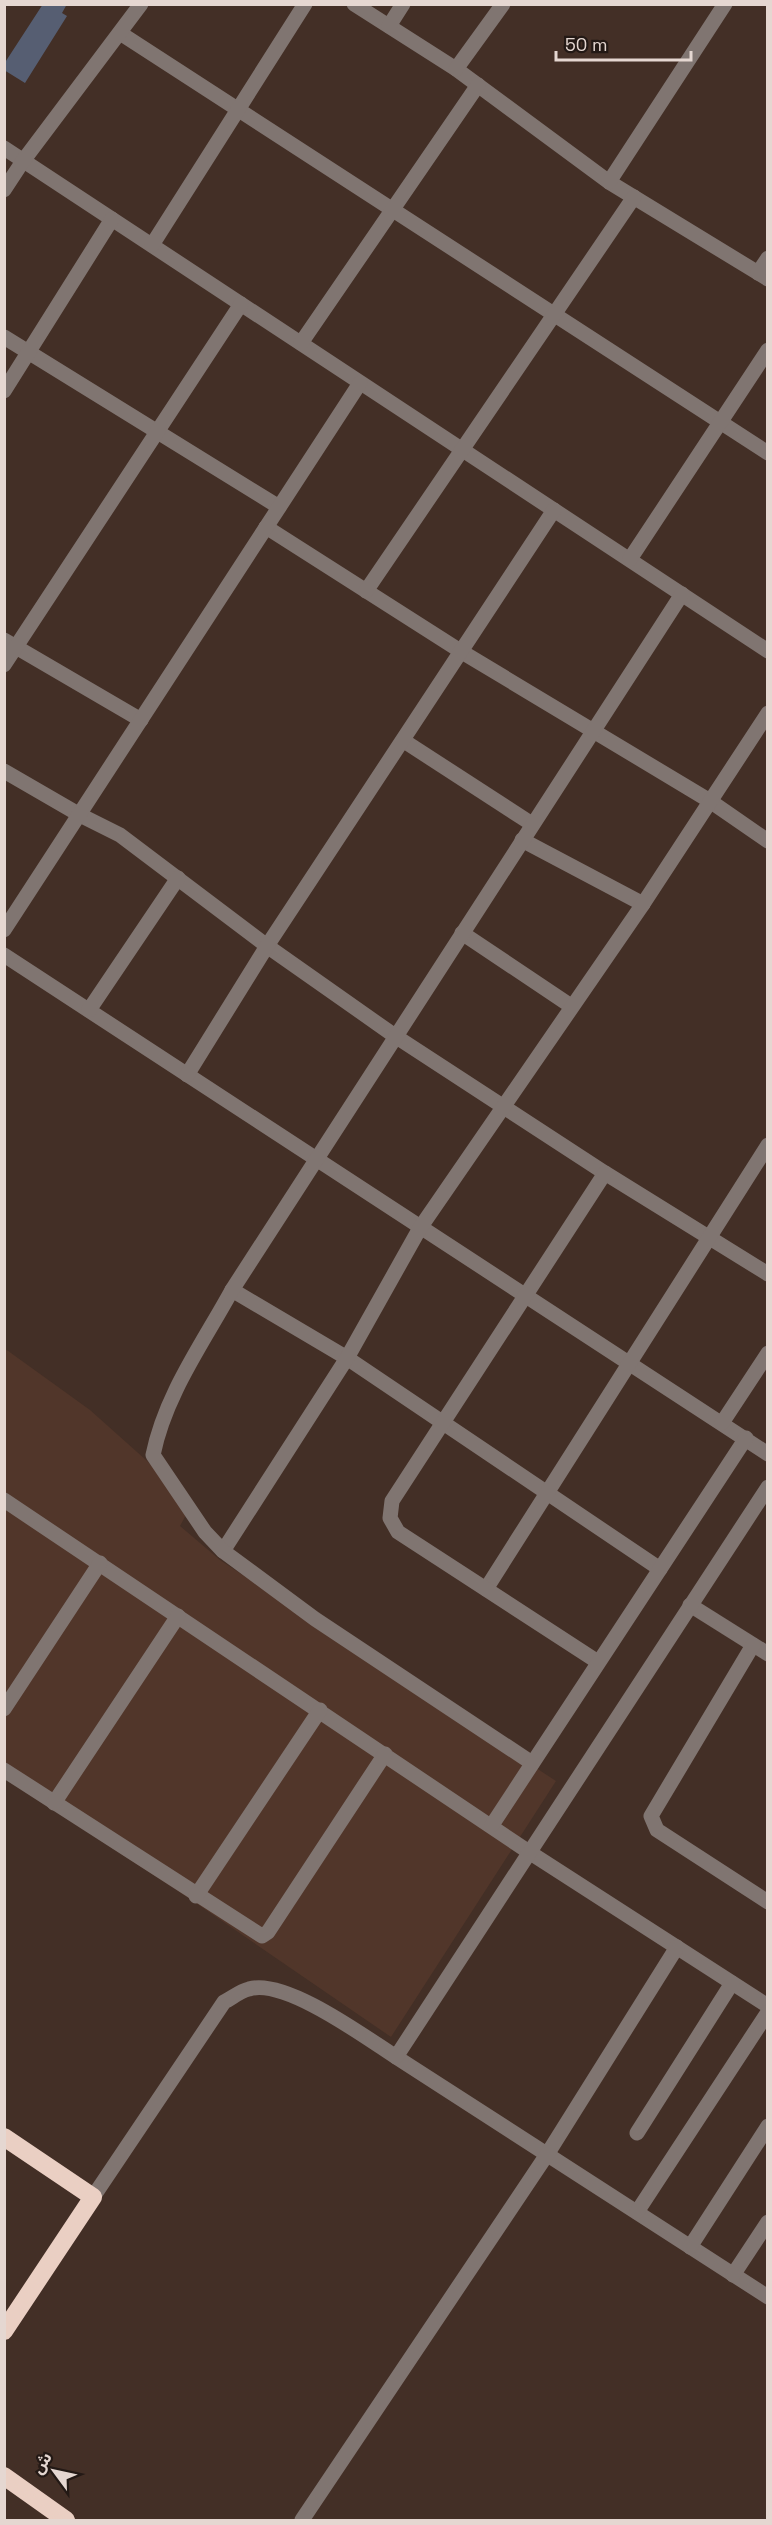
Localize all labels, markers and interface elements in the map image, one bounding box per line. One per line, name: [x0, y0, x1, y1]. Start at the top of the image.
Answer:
scale bar: [556, 24, 691, 62]
text: 50 m: [565, 33, 607, 56]
north arrow: [24, 2441, 84, 2501]
text: ش: [27, 2448, 57, 2478]

